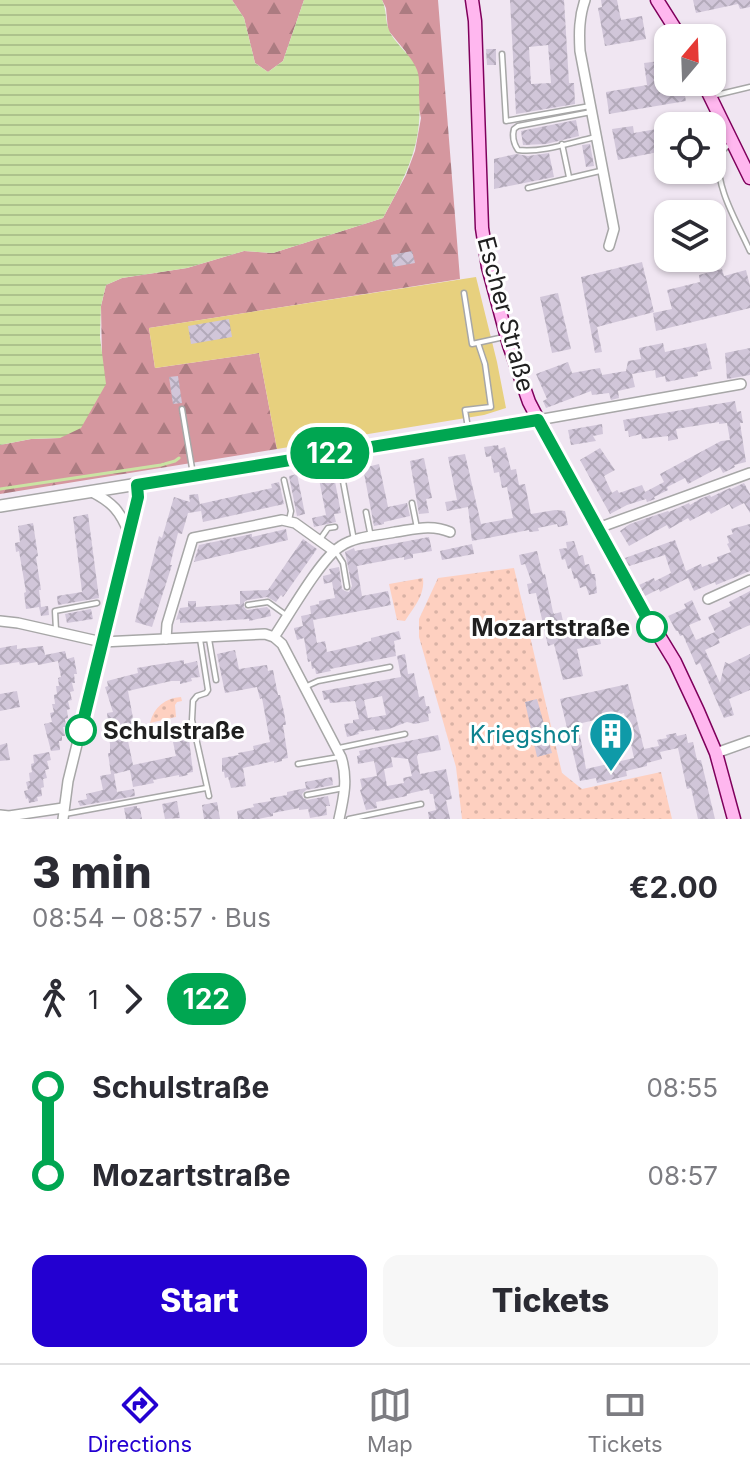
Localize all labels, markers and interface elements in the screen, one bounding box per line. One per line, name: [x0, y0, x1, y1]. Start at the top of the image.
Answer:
north arrow: [654, 24, 726, 96]
map controls: [654, 24, 726, 272]
button: locate: [654, 112, 726, 184]
button: layers: [654, 200, 726, 272]
street label: Escher Straße: [471, 233, 541, 395]
line badge: 122: [284, 427, 376, 479]
text: 122: [306, 436, 354, 470]
marker: Mozartstraße: [637, 612, 667, 642]
place label: Mozartstraße: [471, 613, 630, 642]
building icon: Kriegshof: [587, 710, 635, 773]
marker: Schulstraße: [66, 715, 96, 745]
place label: Schulstraße: [103, 716, 245, 745]
place label: Kriegshof: [470, 720, 580, 749]
text: 3 min: [32, 845, 152, 899]
text: €2.00: [629, 869, 718, 905]
text: 08:54 – 08:57 · Bus: [32, 902, 271, 933]
icon: walk: [32, 977, 76, 1021]
icon: forward: [111, 977, 155, 1021]
text: 122: [183, 982, 230, 1016]
text: 1: [88, 984, 99, 1015]
text: Schulstraße: [92, 1069, 269, 1105]
text: 08:55: [646, 1072, 718, 1103]
text: Mozartstraße: [92, 1157, 291, 1193]
text: 08:57: [648, 1160, 718, 1191]
button: Start: [32, 1255, 367, 1347]
button: Tickets: [383, 1255, 718, 1347]
tab: Directions: [87, 1383, 192, 1457]
tab: Map: [367, 1383, 413, 1457]
tab: Tickets: [588, 1383, 663, 1457]

